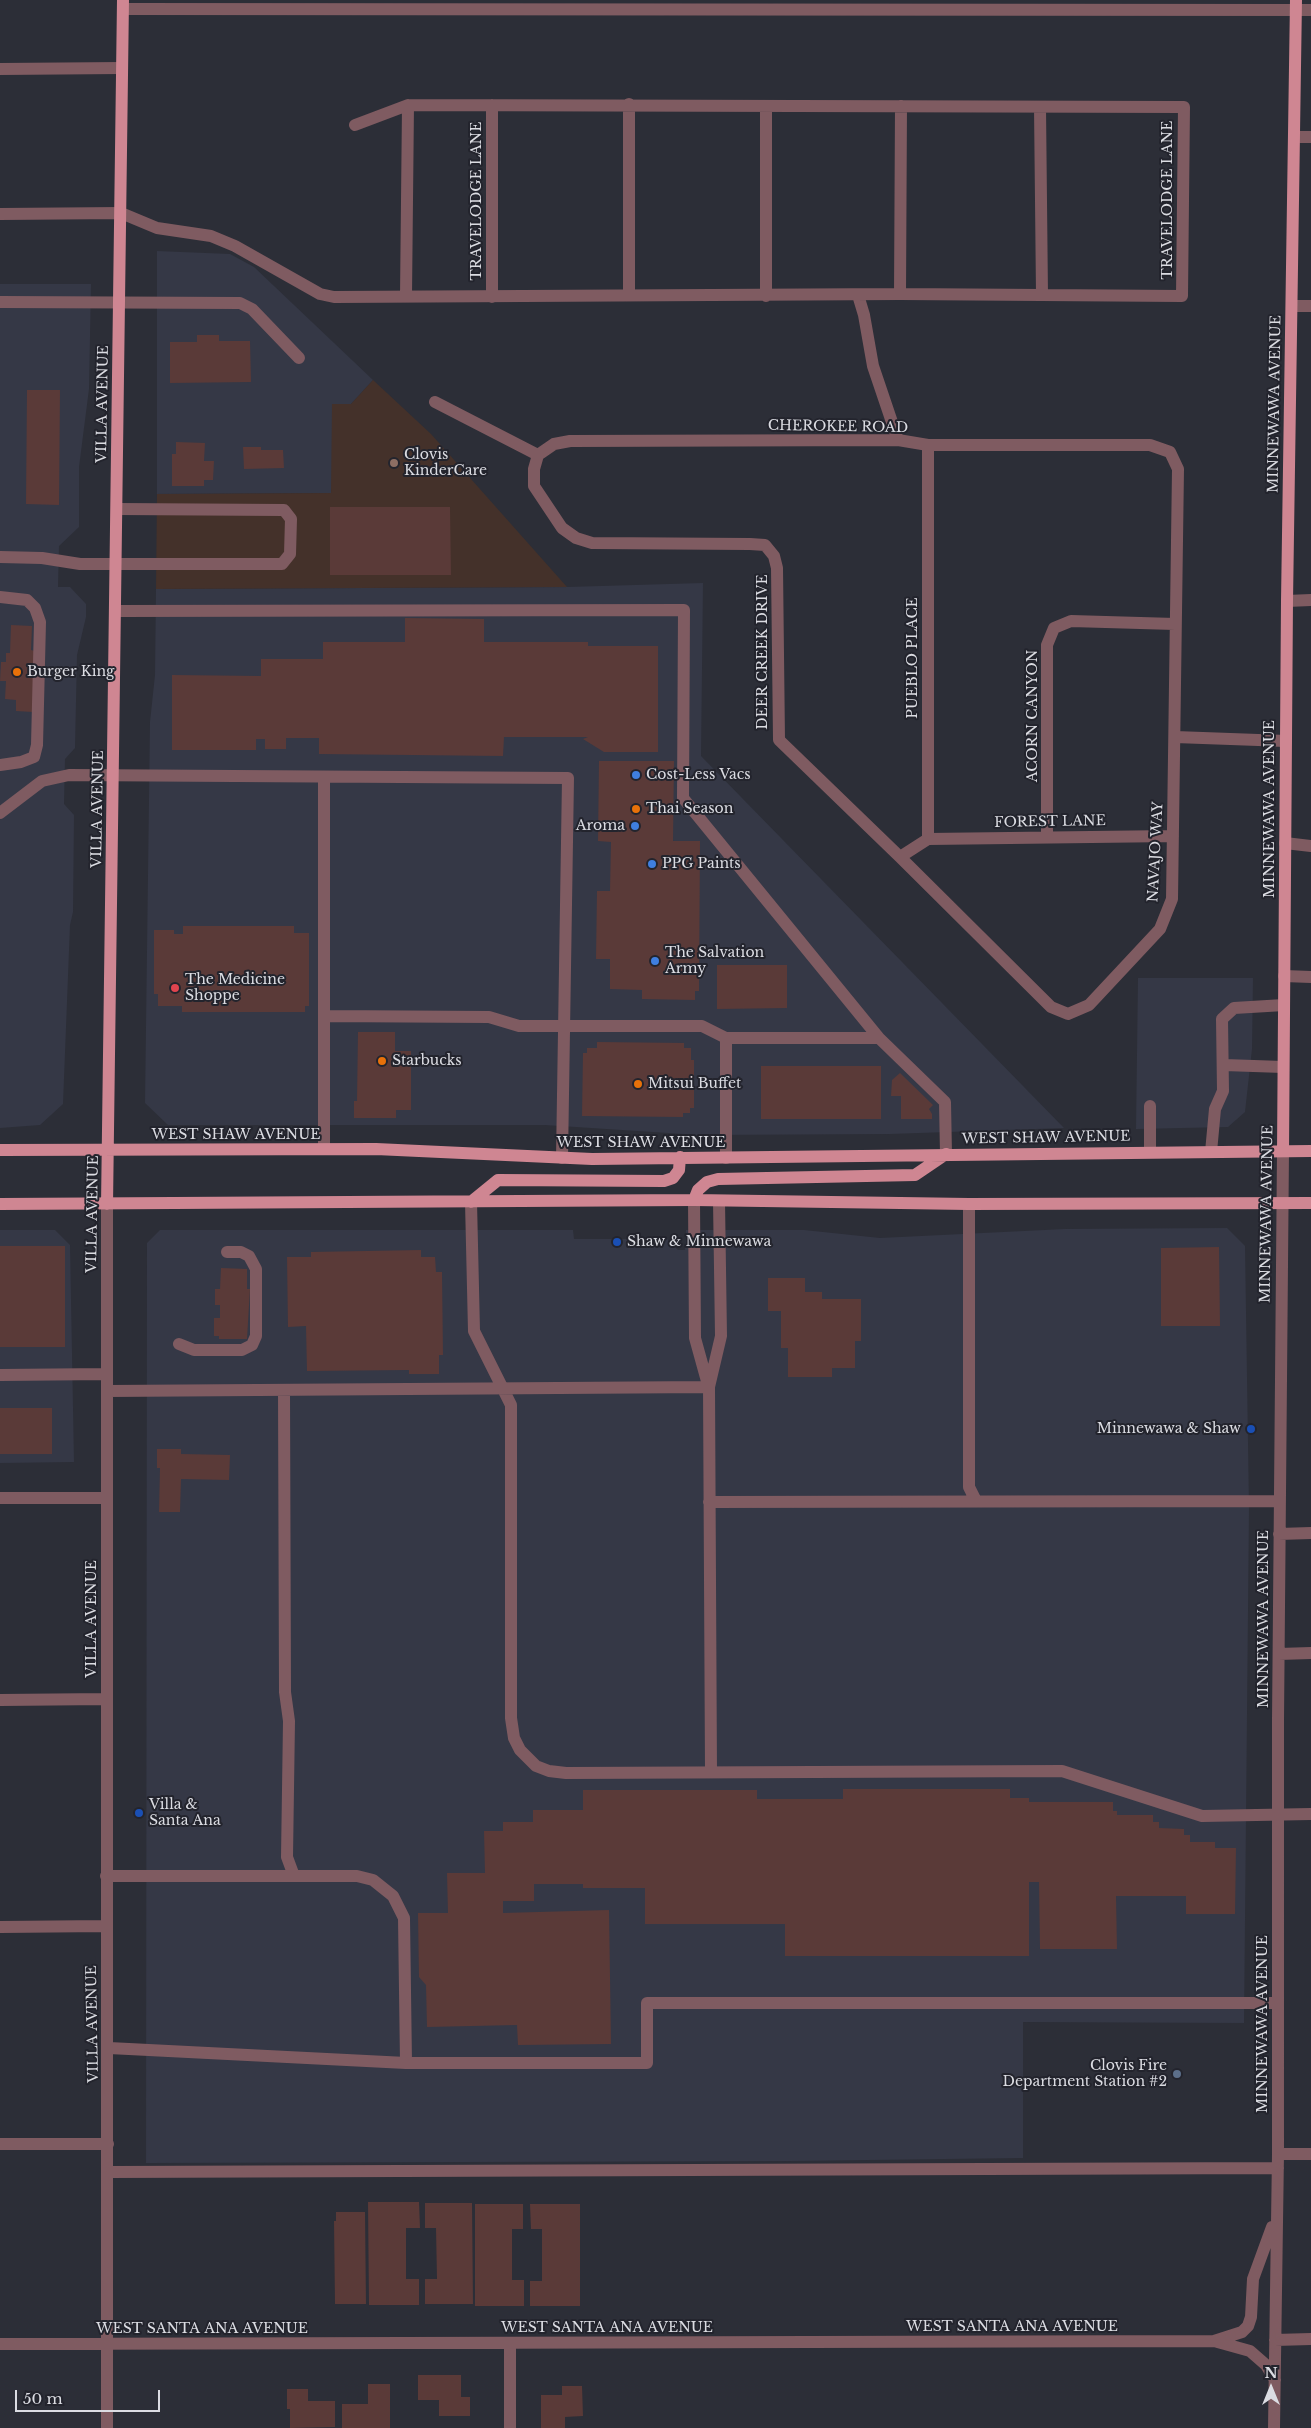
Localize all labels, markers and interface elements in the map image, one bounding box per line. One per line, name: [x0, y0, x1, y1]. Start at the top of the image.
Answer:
street label: TRAVELODGE LANE: [1160, 121, 1176, 279]
street label: TRAVELODGE LANE: [469, 122, 485, 280]
street label: MINNEWAWA AVENUE: [1265, 315, 1285, 493]
street label: VILLA AVENUE: [94, 345, 112, 463]
street label: CHEROKEE ROAD: [768, 417, 908, 437]
place label: Clovis KinderCare: [404, 447, 487, 480]
marker: Clovis KinderCare: [388, 457, 400, 469]
street label: DEER CREEK DRIVE: [755, 574, 771, 730]
street label: PUEBLO PLACE: [905, 597, 921, 719]
street label: ACORN CANYON: [1025, 650, 1041, 782]
place label: Burger King: [27, 664, 114, 680]
marker: Burger King: [11, 666, 23, 678]
street label: MINNEWAWA AVENUE: [1262, 720, 1278, 898]
street label: VILLA AVENUE: [89, 750, 107, 868]
place label: Cost-Less Vacs: [646, 767, 751, 783]
marker: Cost-Less Vacs: [630, 769, 642, 781]
place label: Thai Season: [646, 801, 733, 817]
street label: NAVAJO WAY: [1145, 801, 1167, 903]
marker: Thai Season: [630, 803, 642, 815]
street label: FOREST LANE: [994, 813, 1106, 831]
place label: Aroma: [576, 818, 625, 834]
marker: Aroma: [629, 820, 641, 832]
place label: PPG Paints: [662, 856, 741, 872]
marker: PPG Paints: [646, 858, 658, 870]
place label: The Salvation Army: [665, 945, 764, 978]
marker: The Salvation Army: [649, 955, 661, 967]
place label: The Medicine Shoppe: [185, 972, 285, 1004]
marker: The Medicine Shoppe: [169, 982, 181, 994]
place label: Starbucks: [392, 1053, 462, 1069]
marker: Starbucks: [376, 1055, 388, 1067]
place label: Mitsui Buffet: [648, 1076, 741, 1092]
marker: Mitsui Buffet: [632, 1078, 644, 1090]
street label: MINNEWAWA AVENUE: [1257, 1125, 1277, 1303]
street label: WEST SHAW AVENUE: [152, 1127, 320, 1143]
street label: WEST SHAW AVENUE: [961, 1128, 1131, 1148]
street label: WEST SHAW AVENUE: [557, 1135, 725, 1151]
street label: VILLA AVENUE: [84, 1155, 102, 1273]
place label: Shaw & Minnewawa: [627, 1234, 771, 1250]
marker: Shaw & Minnewawa: [611, 1236, 623, 1248]
place label: Minnewawa & Shaw: [1097, 1421, 1241, 1437]
marker: Minnewawa & Shaw: [1245, 1423, 1257, 1435]
street label: MINNEWAWA AVENUE: [1256, 1530, 1272, 1708]
street label: VILLA AVENUE: [84, 1560, 100, 1678]
place label: Villa & Santa Ana: [149, 1797, 221, 1830]
marker: Villa & Santa Ana: [133, 1807, 145, 1819]
street label: MINNEWAWA AVENUE: [1255, 1935, 1271, 2113]
street label: VILLA AVENUE: [84, 1965, 102, 2083]
place label: Clovis Fire Department Station #2: [1003, 2058, 1167, 2090]
marker: Clovis Fire Department Station #2: [1171, 2068, 1183, 2080]
street label: WEST SANTA ANA AVENUE: [906, 2319, 1118, 2335]
street label: WEST SANTA ANA AVENUE: [501, 2320, 713, 2336]
street label: WEST SANTA ANA AVENUE: [96, 2321, 308, 2337]
north arrow: [1246, 2363, 1296, 2413]
text: N: [1264, 2364, 1278, 2382]
scale bar: [18, 2380, 162, 2412]
text: 50 m: [23, 2389, 63, 2408]

